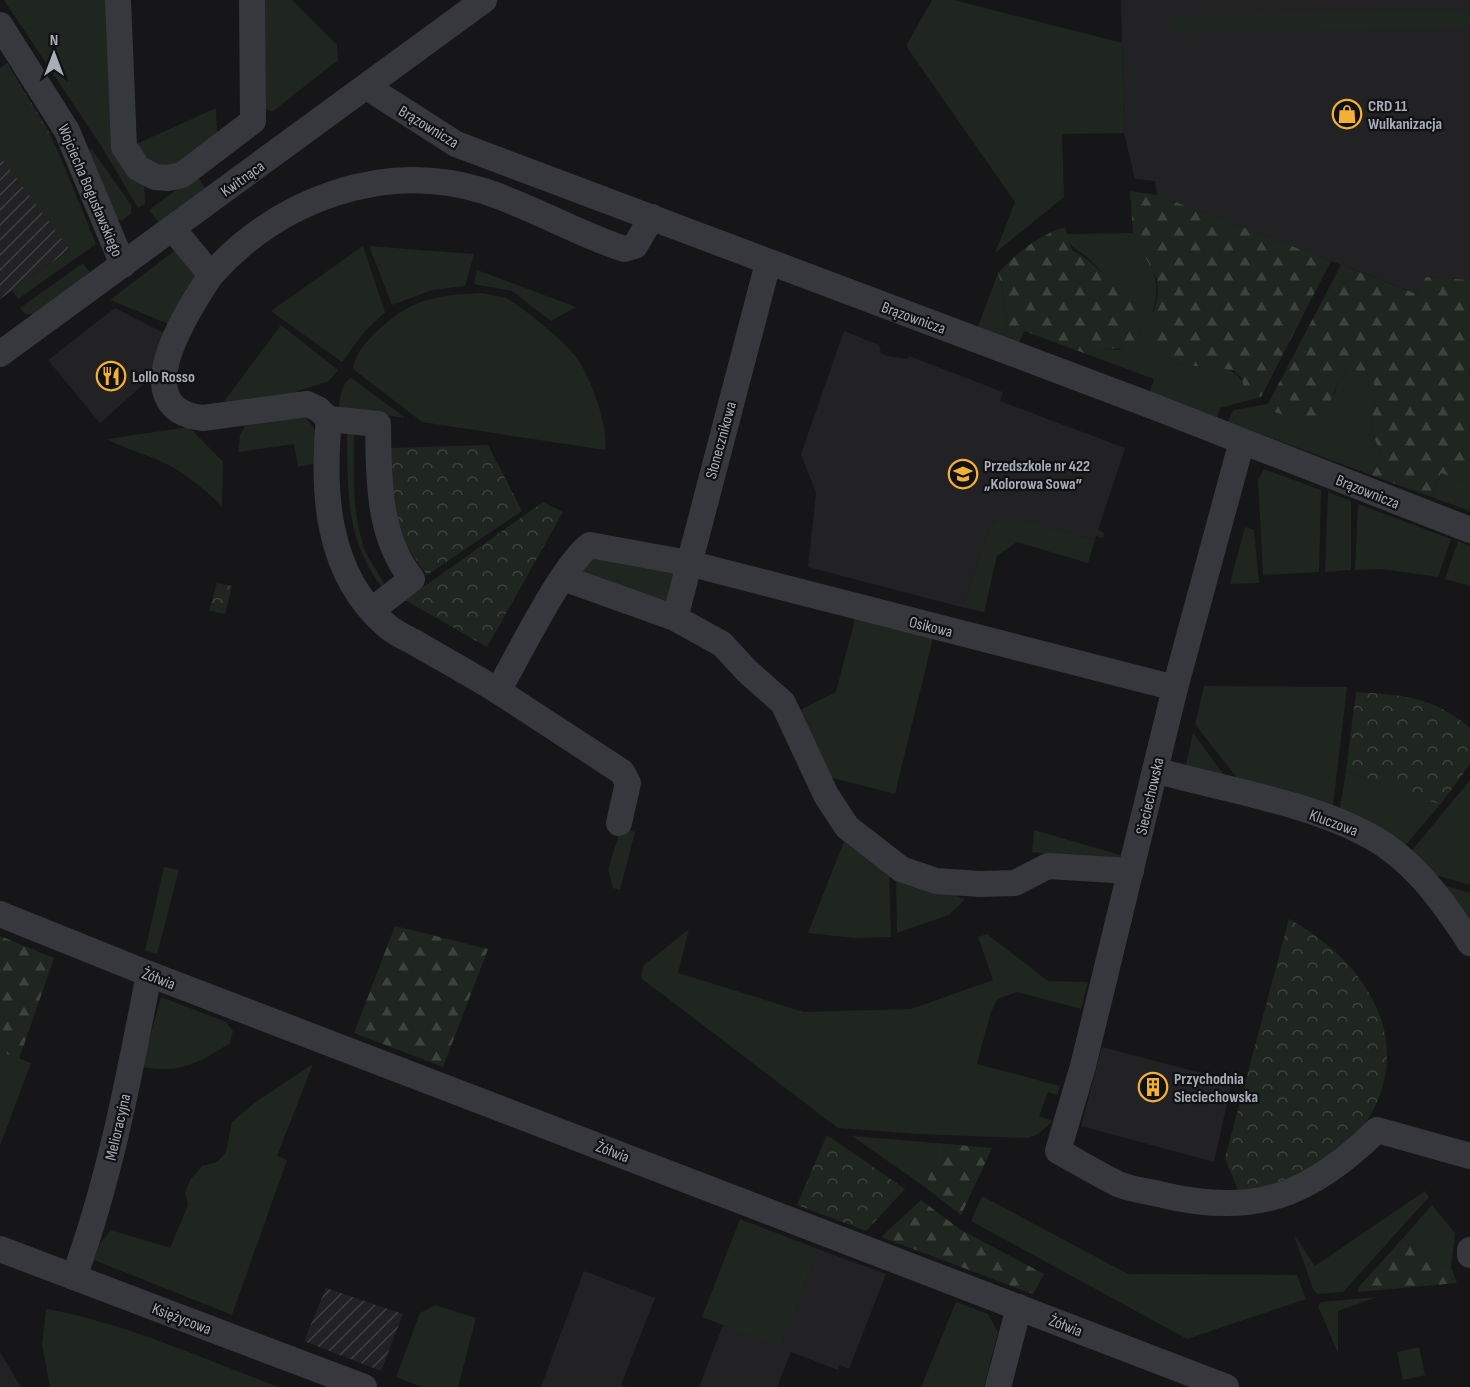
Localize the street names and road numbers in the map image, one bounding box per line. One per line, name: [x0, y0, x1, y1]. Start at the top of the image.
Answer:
street label: Brązownicza: [395, 102, 462, 153]
street label: Wojciecha Bogusławskiego: [53, 121, 126, 260]
street label: Kwitnąca: [217, 157, 268, 201]
street label: Brązownicza: [879, 298, 948, 339]
street label: Słonecznikowa: [702, 400, 741, 481]
street label: Brązownicza: [1333, 471, 1402, 514]
street label: Osikowa: [907, 613, 954, 642]
street label: Sieciechowska: [1132, 756, 1169, 837]
street label: Kluczowa: [1307, 806, 1360, 841]
street label: Żółwia: [139, 964, 178, 994]
street label: Melioracyjna: [102, 1092, 135, 1162]
street label: Żółwia: [593, 1137, 632, 1167]
street label: Księżycowa: [149, 1299, 214, 1339]
street label: Żółwia: [1046, 1311, 1085, 1341]

